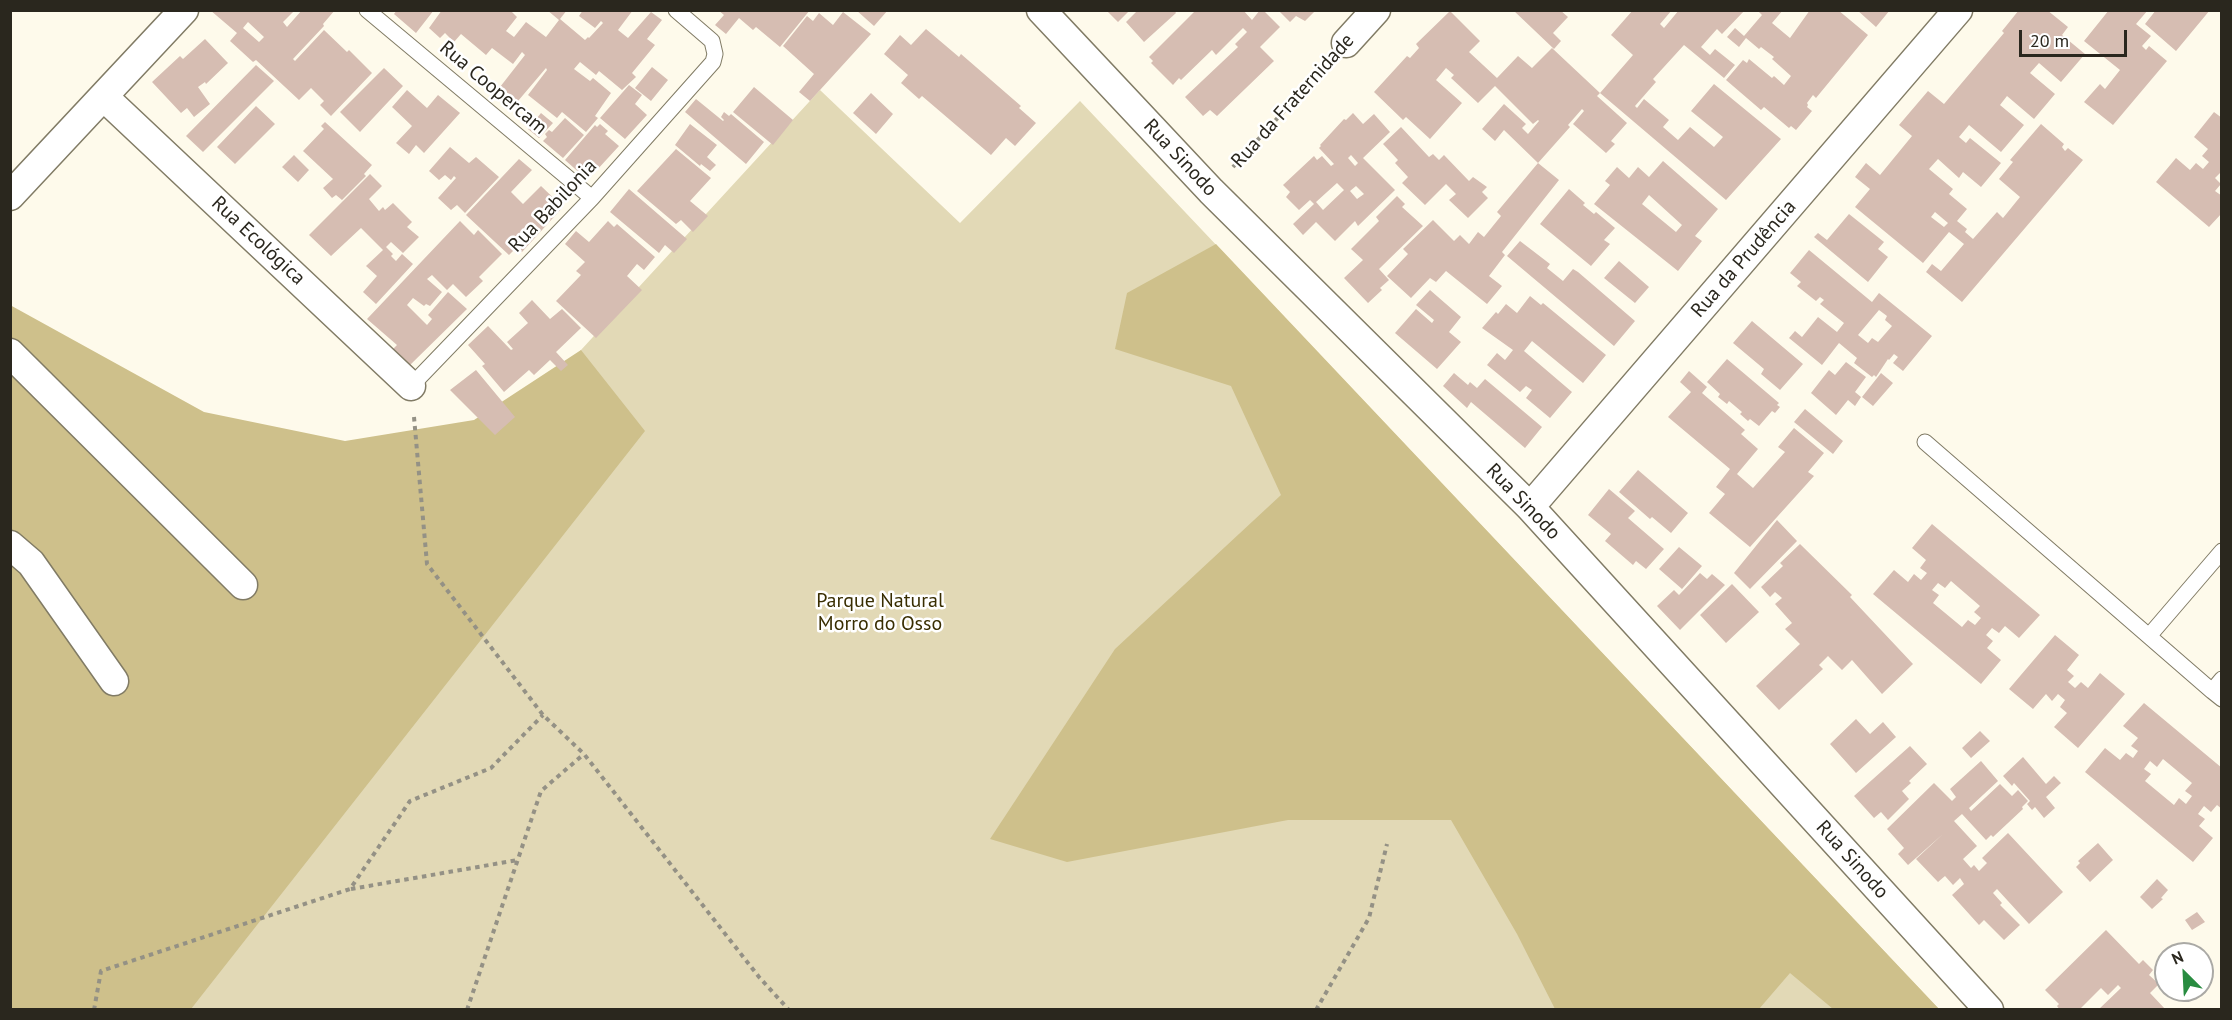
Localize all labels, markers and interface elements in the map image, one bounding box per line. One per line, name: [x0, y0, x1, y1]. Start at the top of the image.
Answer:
scale bar: [2022, 18, 2130, 56]
street label: Rua da Fraternidade: [1226, 29, 1360, 173]
text: 20 m: [2030, 29, 2069, 52]
street label: Rua Coopercam: [434, 36, 552, 140]
street label: Rua Sinodo: [1138, 114, 1222, 202]
street label: Rua Babilonia: [504, 155, 602, 257]
street label: Rua Ecológica: [206, 192, 310, 290]
street label: Rua da Prudência: [1686, 195, 1802, 323]
street label: Rua Sinodo: [1481, 459, 1565, 545]
park label: Parque Natural Morro do Osso: [816, 589, 944, 636]
street label: Rua Sinodo: [1811, 816, 1893, 904]
north arrow: [2154, 942, 2214, 1002]
text: N: [2169, 946, 2186, 969]

